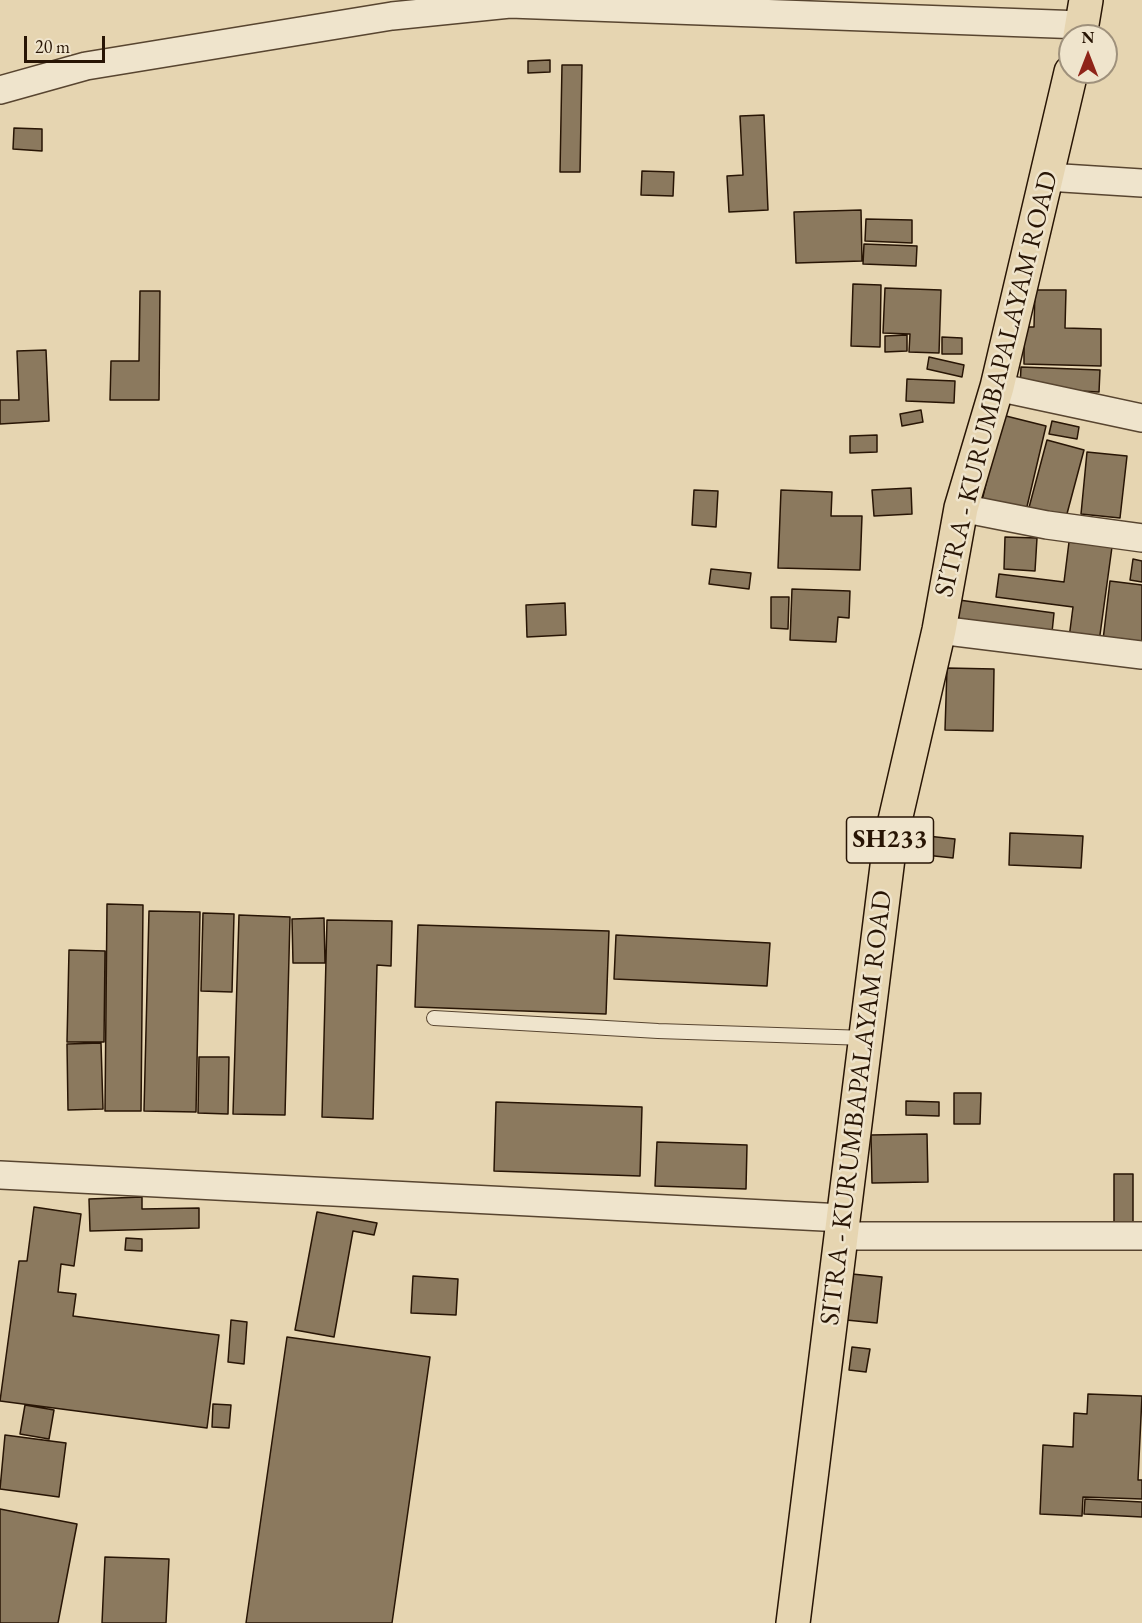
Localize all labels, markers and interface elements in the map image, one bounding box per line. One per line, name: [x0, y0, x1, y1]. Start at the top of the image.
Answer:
scale bar: [27, 24, 108, 62]
north arrow: [1058, 24, 1118, 84]
text: N: [1082, 27, 1094, 48]
text: 20 m: [35, 35, 70, 58]
street label: SITRA - KURUMBAPALAYAM ROAD: [928, 168, 1066, 600]
road number: SH233: [846, 817, 934, 863]
street label: SITRA - KURUMBAPALAYAM ROAD: [814, 889, 900, 1327]

